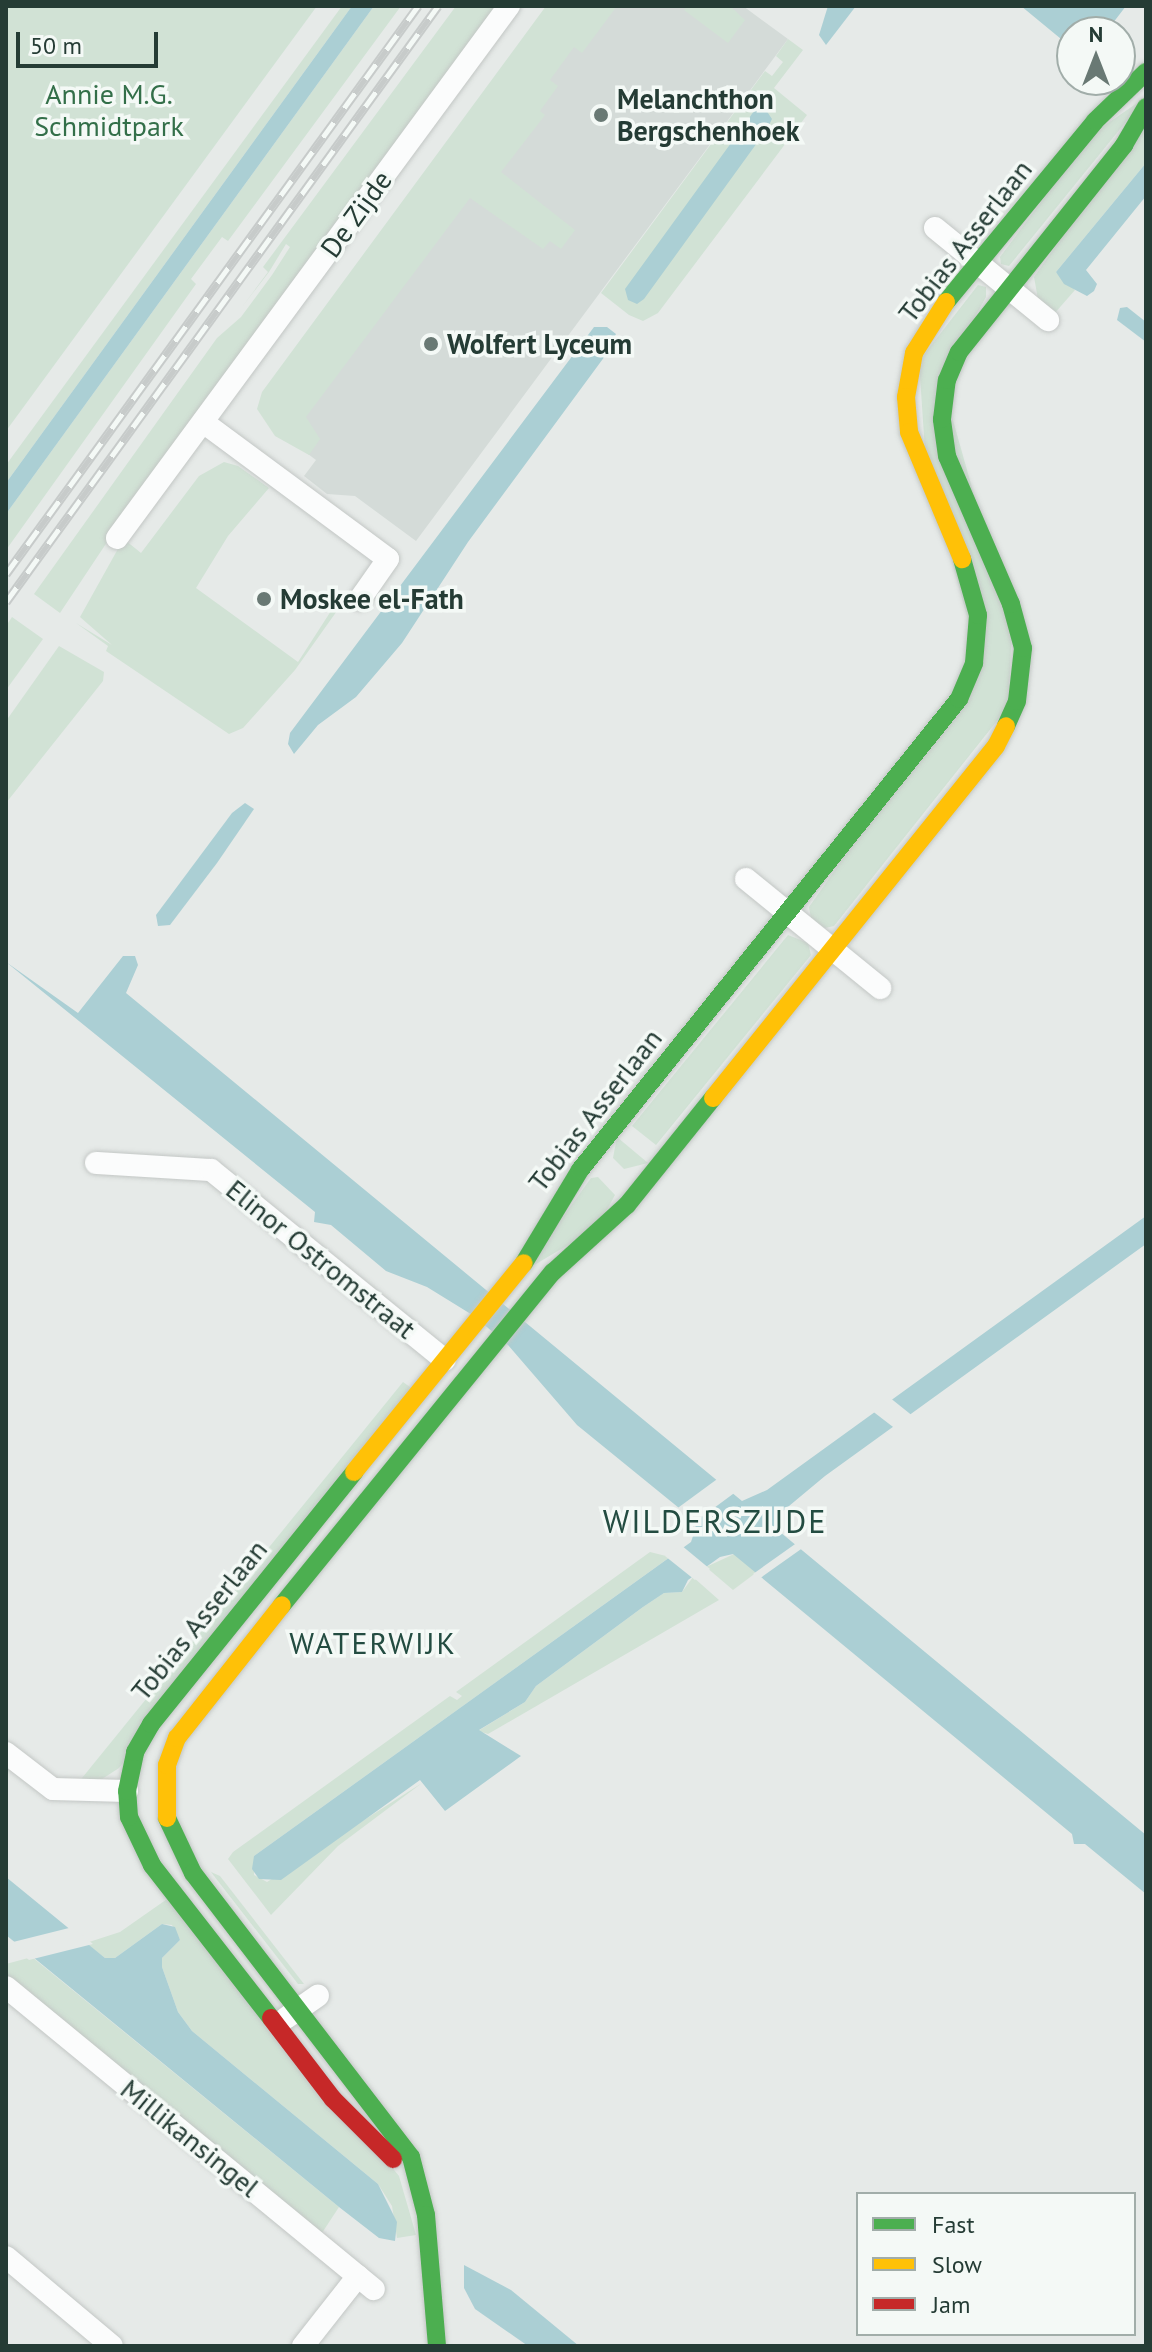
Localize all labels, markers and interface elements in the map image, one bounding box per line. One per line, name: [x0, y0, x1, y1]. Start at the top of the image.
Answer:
scale bar: [20, 16, 162, 66]
north arrow: [1056, 16, 1136, 96]
text: N: [1089, 20, 1103, 48]
text: 50 m: [30, 30, 82, 61]
park label: Annie M.G. Schmidtpark: [34, 77, 184, 143]
place label: Melanchthon Bergschenhoek: [617, 82, 800, 148]
marker: Melanchthon Bergschenhoek: [592, 106, 610, 124]
street label: Tobias Asserlaan: [891, 153, 1039, 329]
street label: De Zijde: [313, 164, 399, 264]
place label: Wolfert Lyceum: [447, 327, 632, 361]
marker: Wolfert Lyceum: [422, 335, 440, 353]
place label: Moskee el-Fath: [280, 582, 464, 616]
marker: Moskee el-Fath: [255, 590, 273, 608]
street label: Tobias Asserlaan: [521, 1022, 669, 1198]
street label: Elinor Ostromstraat: [220, 1172, 422, 1346]
district label: WILDERSZIJDE: [603, 1502, 827, 1540]
street label: Tobias Asserlaan: [124, 1533, 274, 1707]
district label: WATERWIJK: [289, 1625, 457, 1661]
street label: Millikansingel: [114, 2072, 266, 2204]
legend: [856, 2192, 1136, 2336]
text: Fast: [932, 2209, 975, 2240]
text: Slow: [932, 2249, 982, 2280]
text: Jam: [932, 2289, 970, 2320]

